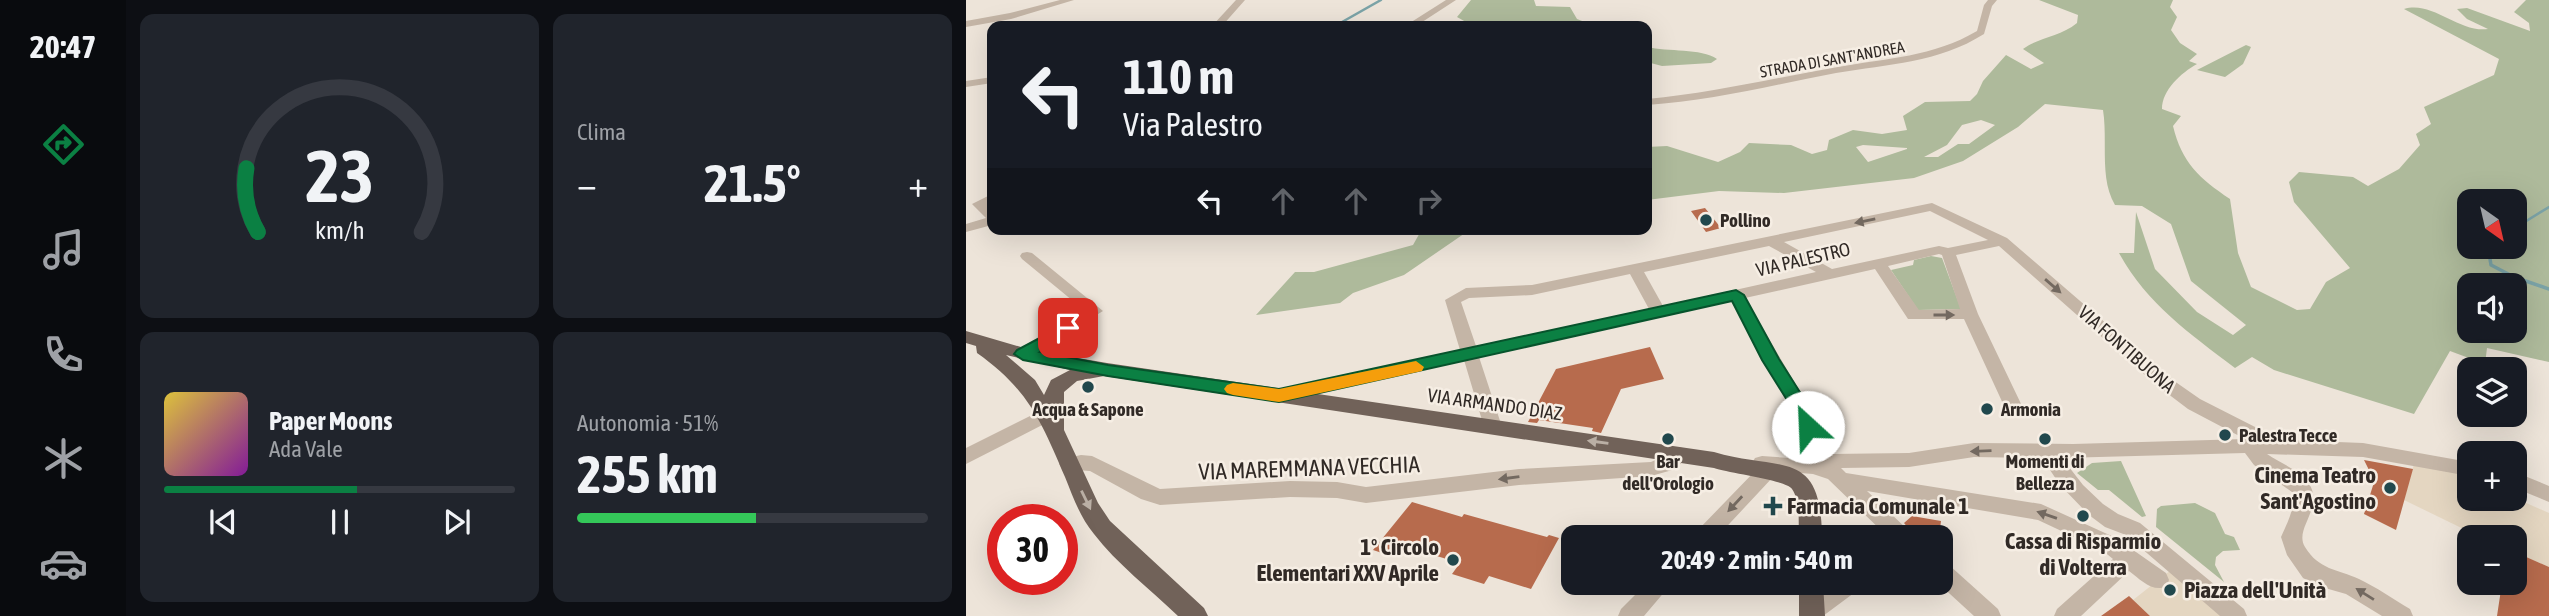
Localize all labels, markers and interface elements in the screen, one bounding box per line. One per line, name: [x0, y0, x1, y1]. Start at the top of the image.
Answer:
text: 20:47: [30, 28, 96, 65]
street label: STRADA DI SANT'ANDREA: [1758, 37, 1906, 81]
text: 110 m: [1123, 48, 1234, 104]
icon: left: [1008, 49, 1099, 140]
text: Via Palestro: [1123, 106, 1263, 143]
text: Clima: [577, 119, 626, 145]
icon: directions: [39, 120, 88, 169]
text: 23: [305, 134, 374, 217]
text: 21.5°: [704, 153, 801, 213]
text: −: [577, 162, 597, 205]
text: +: [908, 162, 928, 205]
icon: left: [1191, 182, 1229, 220]
icon: ahead: [1264, 182, 1302, 220]
icon: ahead: [1337, 182, 1375, 220]
icon: right: [1410, 182, 1448, 220]
north arrow: [2457, 189, 2527, 259]
map controls: [2457, 189, 2527, 595]
place label: Pollino: [1720, 209, 1771, 231]
marker: Pollino: [1698, 212, 1714, 228]
text: km/h: [315, 216, 364, 244]
one-way arrow: [1854, 216, 1876, 227]
icon: music: [39, 225, 88, 274]
street label: VIA PALESTRO: [1754, 237, 1852, 281]
button: sound: [2457, 273, 2527, 343]
one-way arrow: [2044, 278, 2062, 294]
pin: [1038, 298, 1098, 358]
street label: VIA FONTIBUONA: [2074, 301, 2180, 397]
icon: arrive: [1049, 309, 1087, 347]
one-way arrow: [1934, 309, 1956, 321]
icon: phone: [39, 330, 88, 379]
button: layers: [2457, 357, 2527, 427]
marker: Acqua & Sapone: [1080, 379, 1096, 395]
street label: VIA ARMANDO DIAZ: [1426, 384, 1564, 424]
position arrow: [1771, 390, 1845, 464]
place label: Acqua & Sapone: [1031, 398, 1144, 420]
place label: Armonia: [2000, 398, 2061, 420]
marker: Armonia: [1979, 401, 1995, 417]
text: Paper Moons: [269, 406, 392, 436]
text: Autonomia · 51%: [577, 410, 718, 436]
place label: Palestra Tecce: [2239, 424, 2338, 446]
marker: Palestra Tecce: [2217, 427, 2233, 443]
marker: Bar dell'Orologio: [1660, 431, 1676, 447]
marker: Momenti di Bellezza: [2037, 431, 2053, 447]
icon: climate: [39, 434, 88, 483]
text: Ada Vale: [269, 436, 343, 462]
one-way arrow: [1587, 437, 1609, 448]
button: +: [2457, 441, 2527, 511]
text: 255 km: [577, 444, 718, 504]
one-way arrow: [1970, 445, 1992, 456]
place label: Bar dell'Orologio: [1622, 450, 1714, 494]
place label: Momenti di Bellezza: [2005, 450, 2085, 494]
street label: VIA MAREMMANA VECCHIA: [1198, 451, 1421, 485]
place label: Cinema Teatro Sant'Agostino: [2254, 462, 2376, 514]
one-way arrow: [1498, 473, 1520, 484]
marker: Cinema Teatro Sant'Agostino: [2382, 480, 2398, 496]
one-way arrow: [1080, 490, 1091, 510]
place label: Farmacia Comunale 1: [1787, 493, 1969, 519]
one-way arrow: [1727, 495, 1743, 512]
marker: Farmacia Comunale 1: [1765, 498, 1781, 514]
icon: previous: [204, 503, 242, 541]
icon: pause: [321, 503, 359, 541]
icon: next: [438, 503, 476, 541]
speed limit sign: 30: [987, 504, 1078, 595]
marker: Cassa di Risparmio di Volterra: [2075, 508, 2091, 524]
one-way arrow: [2036, 509, 2057, 520]
button: −: [2457, 525, 2527, 595]
place label: Cassa di Risparmio di Volterra: [2005, 528, 2161, 580]
place label: 1° Circolo Elementari XXV Aprile: [1257, 534, 1439, 586]
icon: car: [39, 539, 88, 588]
text: 20:49 · 2 min · 540 m: [1661, 545, 1853, 575]
marker: 1° Circolo Elementari XXV Aprile: [1445, 552, 1461, 568]
place label: Piazza dell'Unità: [2184, 577, 2326, 603]
marker: Piazza dell'Unità: [2162, 582, 2178, 598]
one-way arrow: [2356, 587, 2375, 600]

